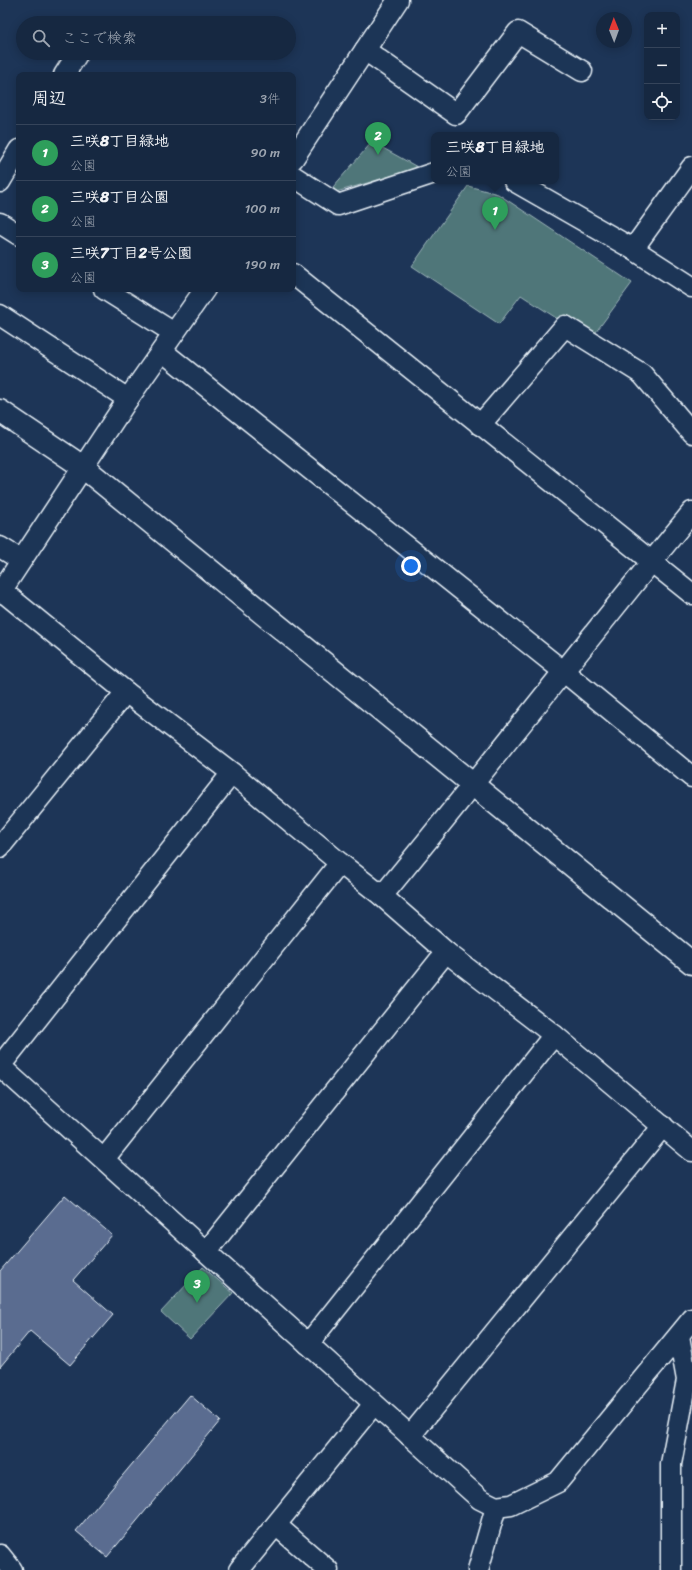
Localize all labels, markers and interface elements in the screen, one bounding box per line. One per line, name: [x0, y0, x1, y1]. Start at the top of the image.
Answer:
north arrow: [596, 12, 632, 48]
map controls: [644, 12, 680, 120]
button: +: [644, 12, 680, 48]
search box: [16, 16, 296, 60]
text: ここで検索: [62, 25, 137, 51]
icon: search: [30, 27, 52, 49]
button: −: [644, 48, 680, 84]
text: 周辺: [32, 83, 66, 113]
button: locate: [644, 84, 680, 120]
text: 3件: [260, 87, 280, 110]
pin: 2: [365, 122, 391, 155]
text: 三咲8丁目緑地: [70, 128, 169, 154]
popup: [431, 132, 559, 184]
text: 三咲8丁目緑地: [445, 134, 545, 160]
text: 1: [42, 141, 48, 164]
text: 90 m: [250, 141, 280, 164]
text: 公園: [70, 154, 96, 177]
text: 公園: [445, 160, 471, 183]
text: 三咲8丁目公園: [70, 184, 169, 210]
text: 2: [41, 197, 49, 220]
text: 100 m: [245, 197, 280, 220]
pin: 1: [482, 197, 508, 230]
text: 公園: [70, 210, 96, 233]
text: 三咲7丁目2号公園: [70, 240, 192, 266]
text: 3: [41, 253, 49, 276]
text: 190 m: [245, 253, 280, 276]
text: 公園: [70, 266, 96, 289]
your location: [401, 556, 421, 576]
pin: 3: [184, 1270, 210, 1303]

